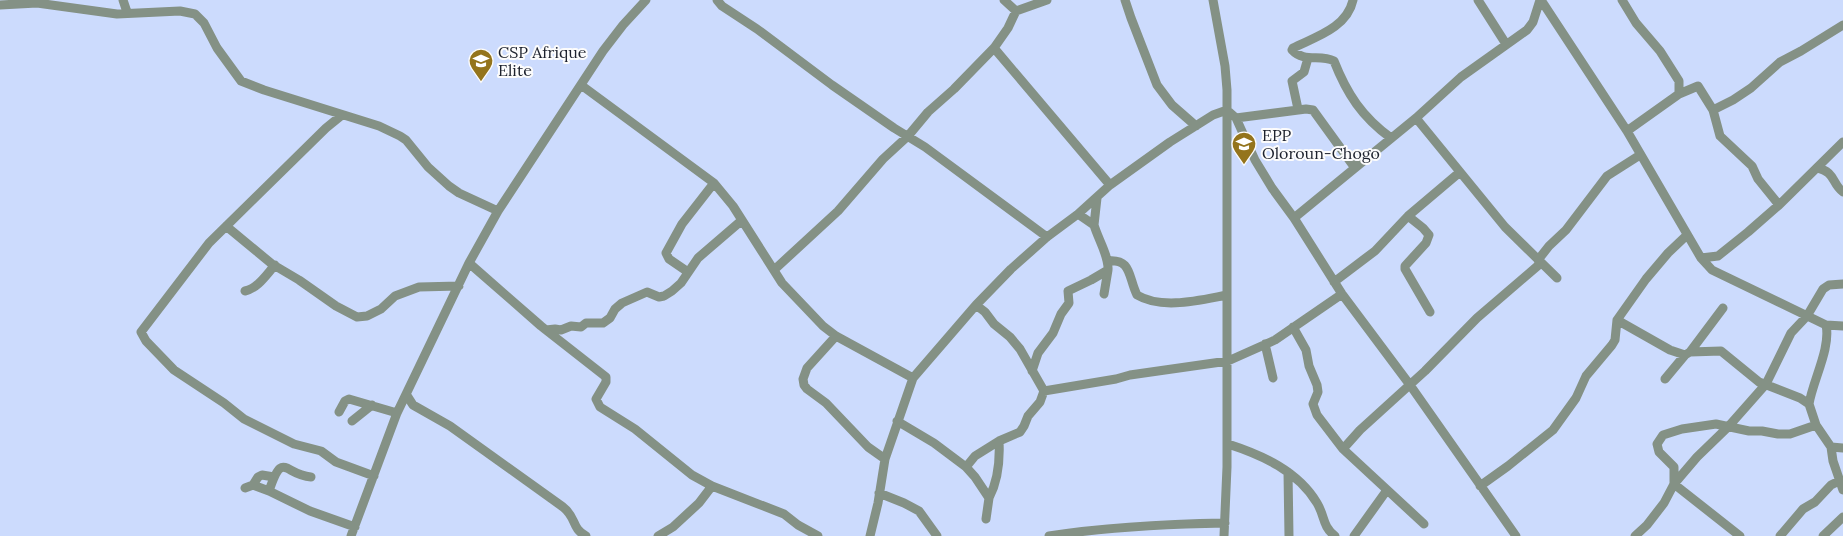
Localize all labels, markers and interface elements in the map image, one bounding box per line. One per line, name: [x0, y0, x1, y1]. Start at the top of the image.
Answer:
place label: CSP Afrique Elite: [498, 42, 587, 80]
school or university icon: CSP Afrique Elite: [468, 48, 494, 82]
place label: EPP Oloroun-Chogo: [1262, 125, 1380, 163]
school or university icon: EPP Oloroun-Chogo: [1231, 131, 1257, 165]

